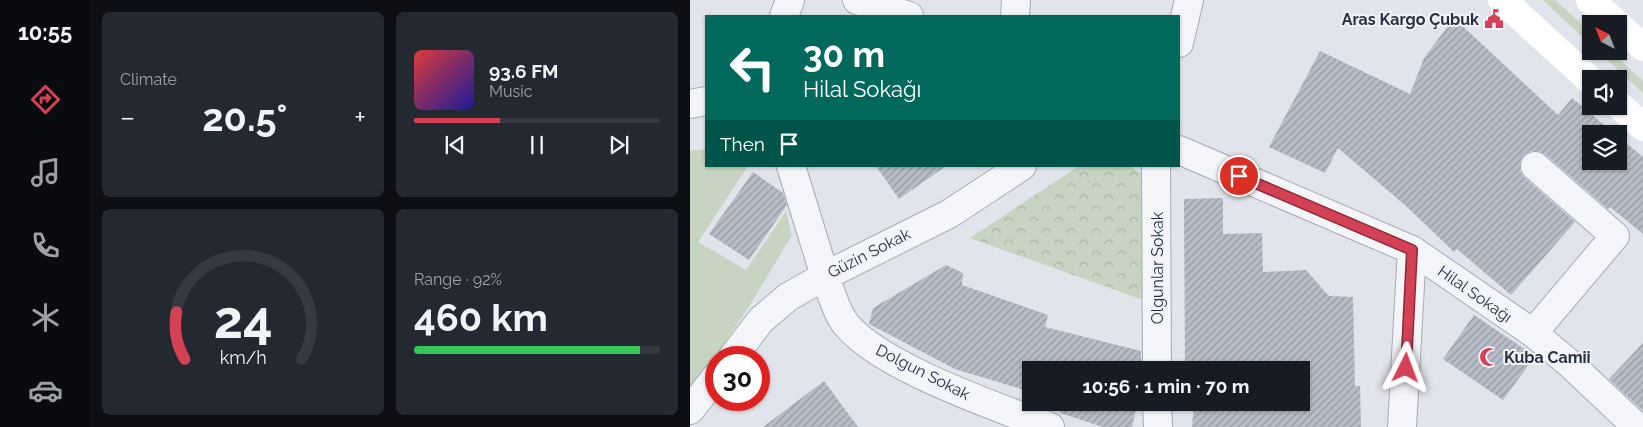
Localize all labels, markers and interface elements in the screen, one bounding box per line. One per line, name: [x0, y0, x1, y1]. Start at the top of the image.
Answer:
public building icon: Aras Kargo Çubuk: [1483, 8, 1505, 30]
place label: Aras Kargo Çubuk: [1342, 10, 1479, 29]
north arrow: [1582, 15, 1628, 60]
map controls: [1582, 15, 1627, 170]
text: 10:55: [18, 19, 72, 45]
text: 30 m: [803, 34, 885, 75]
icon: left: [720, 35, 785, 100]
text: 93.6 FM: [489, 60, 559, 82]
text: Climate: [120, 70, 177, 89]
button: sound: [1582, 70, 1627, 115]
text: Hilal Sokağı: [803, 76, 921, 102]
icon: directions: [28, 82, 63, 117]
text: Music: [489, 82, 533, 101]
text: 20.5°: [202, 95, 287, 140]
text: −: [120, 101, 135, 134]
text: +: [354, 101, 366, 134]
button: layers: [1582, 125, 1627, 170]
icon: arrive: [775, 130, 803, 158]
icon: previous: [441, 131, 469, 159]
icon: pause: [523, 131, 551, 159]
icon: next: [605, 131, 633, 159]
text: Then: [720, 133, 765, 155]
icon: music: [28, 155, 63, 190]
pin: [1218, 155, 1260, 197]
icon: arrive: [1225, 162, 1253, 190]
street label: Olgunlar Sokak: [1148, 211, 1167, 324]
street label: Güzin Sokak: [824, 224, 914, 282]
icon: phone: [28, 228, 63, 263]
street label: Hilal Sokağı: [1434, 262, 1516, 326]
text: Range · 92%: [414, 270, 502, 289]
text: 24: [213, 289, 273, 350]
text: 460 km: [414, 295, 548, 340]
icon: climate: [28, 300, 63, 335]
street label: Dolgun Sokak: [873, 340, 974, 404]
position arrow: [1379, 341, 1431, 393]
speed limit sign: 30: [705, 346, 770, 411]
mosque icon: Kuba Camii: [1478, 346, 1500, 368]
text: km/h: [219, 347, 267, 368]
place label: Kuba Camii: [1504, 348, 1591, 367]
icon: car: [28, 373, 63, 408]
text: 10:56 · 1 min · 70 m: [1082, 375, 1250, 397]

